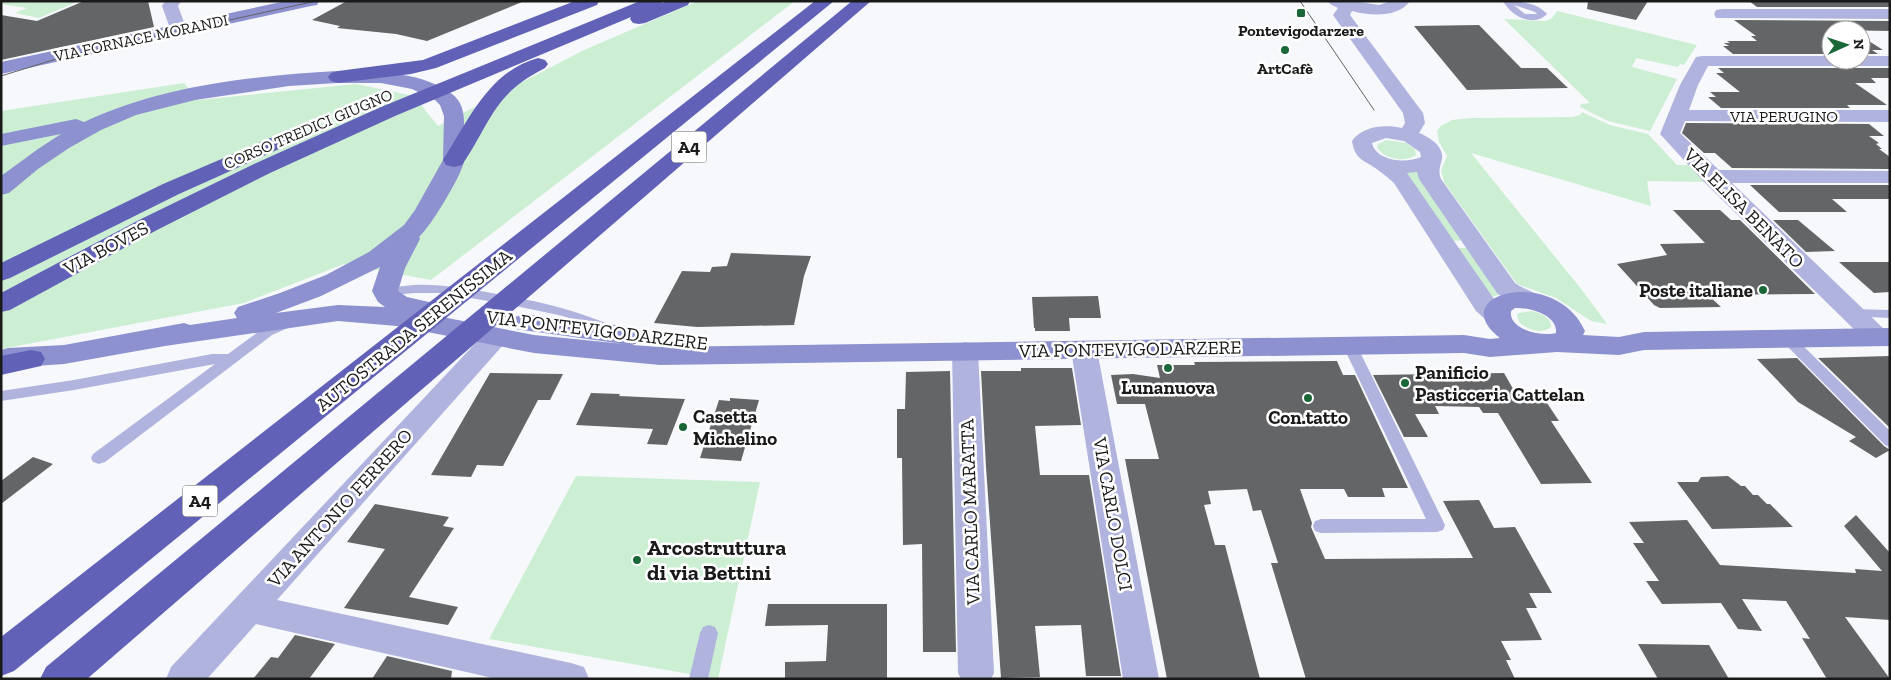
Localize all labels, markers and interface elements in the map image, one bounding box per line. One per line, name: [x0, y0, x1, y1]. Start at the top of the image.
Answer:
marker: Pontevigodarzere: [1295, 7, 1307, 19]
street label: VIA FORNACE MORANDI: [51, 10, 230, 66]
north arrow: [1821, 20, 1871, 70]
place label: Pontevigodarzere: [1238, 21, 1364, 40]
text: N: [1850, 39, 1867, 50]
marker: ArtCafè: [1279, 44, 1291, 56]
place label: ArtCafè: [1257, 59, 1313, 78]
street label: CORSO TREDICI GIUGNO: [221, 85, 396, 173]
street label: VIA PERUGINO: [1729, 107, 1838, 126]
road number: A4: [672, 132, 706, 162]
street label: VIA ELISA BENATO: [1678, 142, 1809, 273]
street label: VIA BOVES: [59, 216, 152, 280]
street label: AUTOSTRADA SERENISSIMA: [311, 243, 517, 416]
place label: Poste italiane: [1639, 279, 1753, 302]
marker: Poste italiane: [1757, 284, 1769, 296]
street label: VIA PONTEVIGODARZERE: [484, 305, 709, 355]
street label: VIA PONTEVIGODARZERE: [1017, 336, 1242, 362]
place label: Panificio Pasticceria Cattelan: [1415, 361, 1585, 406]
marker: Lunanuova: [1162, 362, 1174, 374]
place label: Lunanuova: [1121, 376, 1215, 399]
marker: Panificio Pasticceria Cattelan: [1399, 377, 1411, 389]
marker: Con.tatto: [1302, 392, 1314, 404]
place label: Casetta Michelino: [693, 405, 777, 450]
place label: Con.tatto: [1268, 406, 1348, 429]
street label: VIA CARLO MARATTA: [955, 418, 985, 606]
marker: Casetta Michelino: [677, 421, 689, 433]
street label: VIA ANTONIO FERRERO: [262, 424, 417, 593]
street label: VIA CARLO DOLCI: [1088, 435, 1138, 592]
road number: A4: [182, 486, 218, 516]
place label: Arcostruttura di via Bettini: [647, 534, 786, 586]
marker: Arcostruttura di via Bettini: [631, 554, 643, 566]

